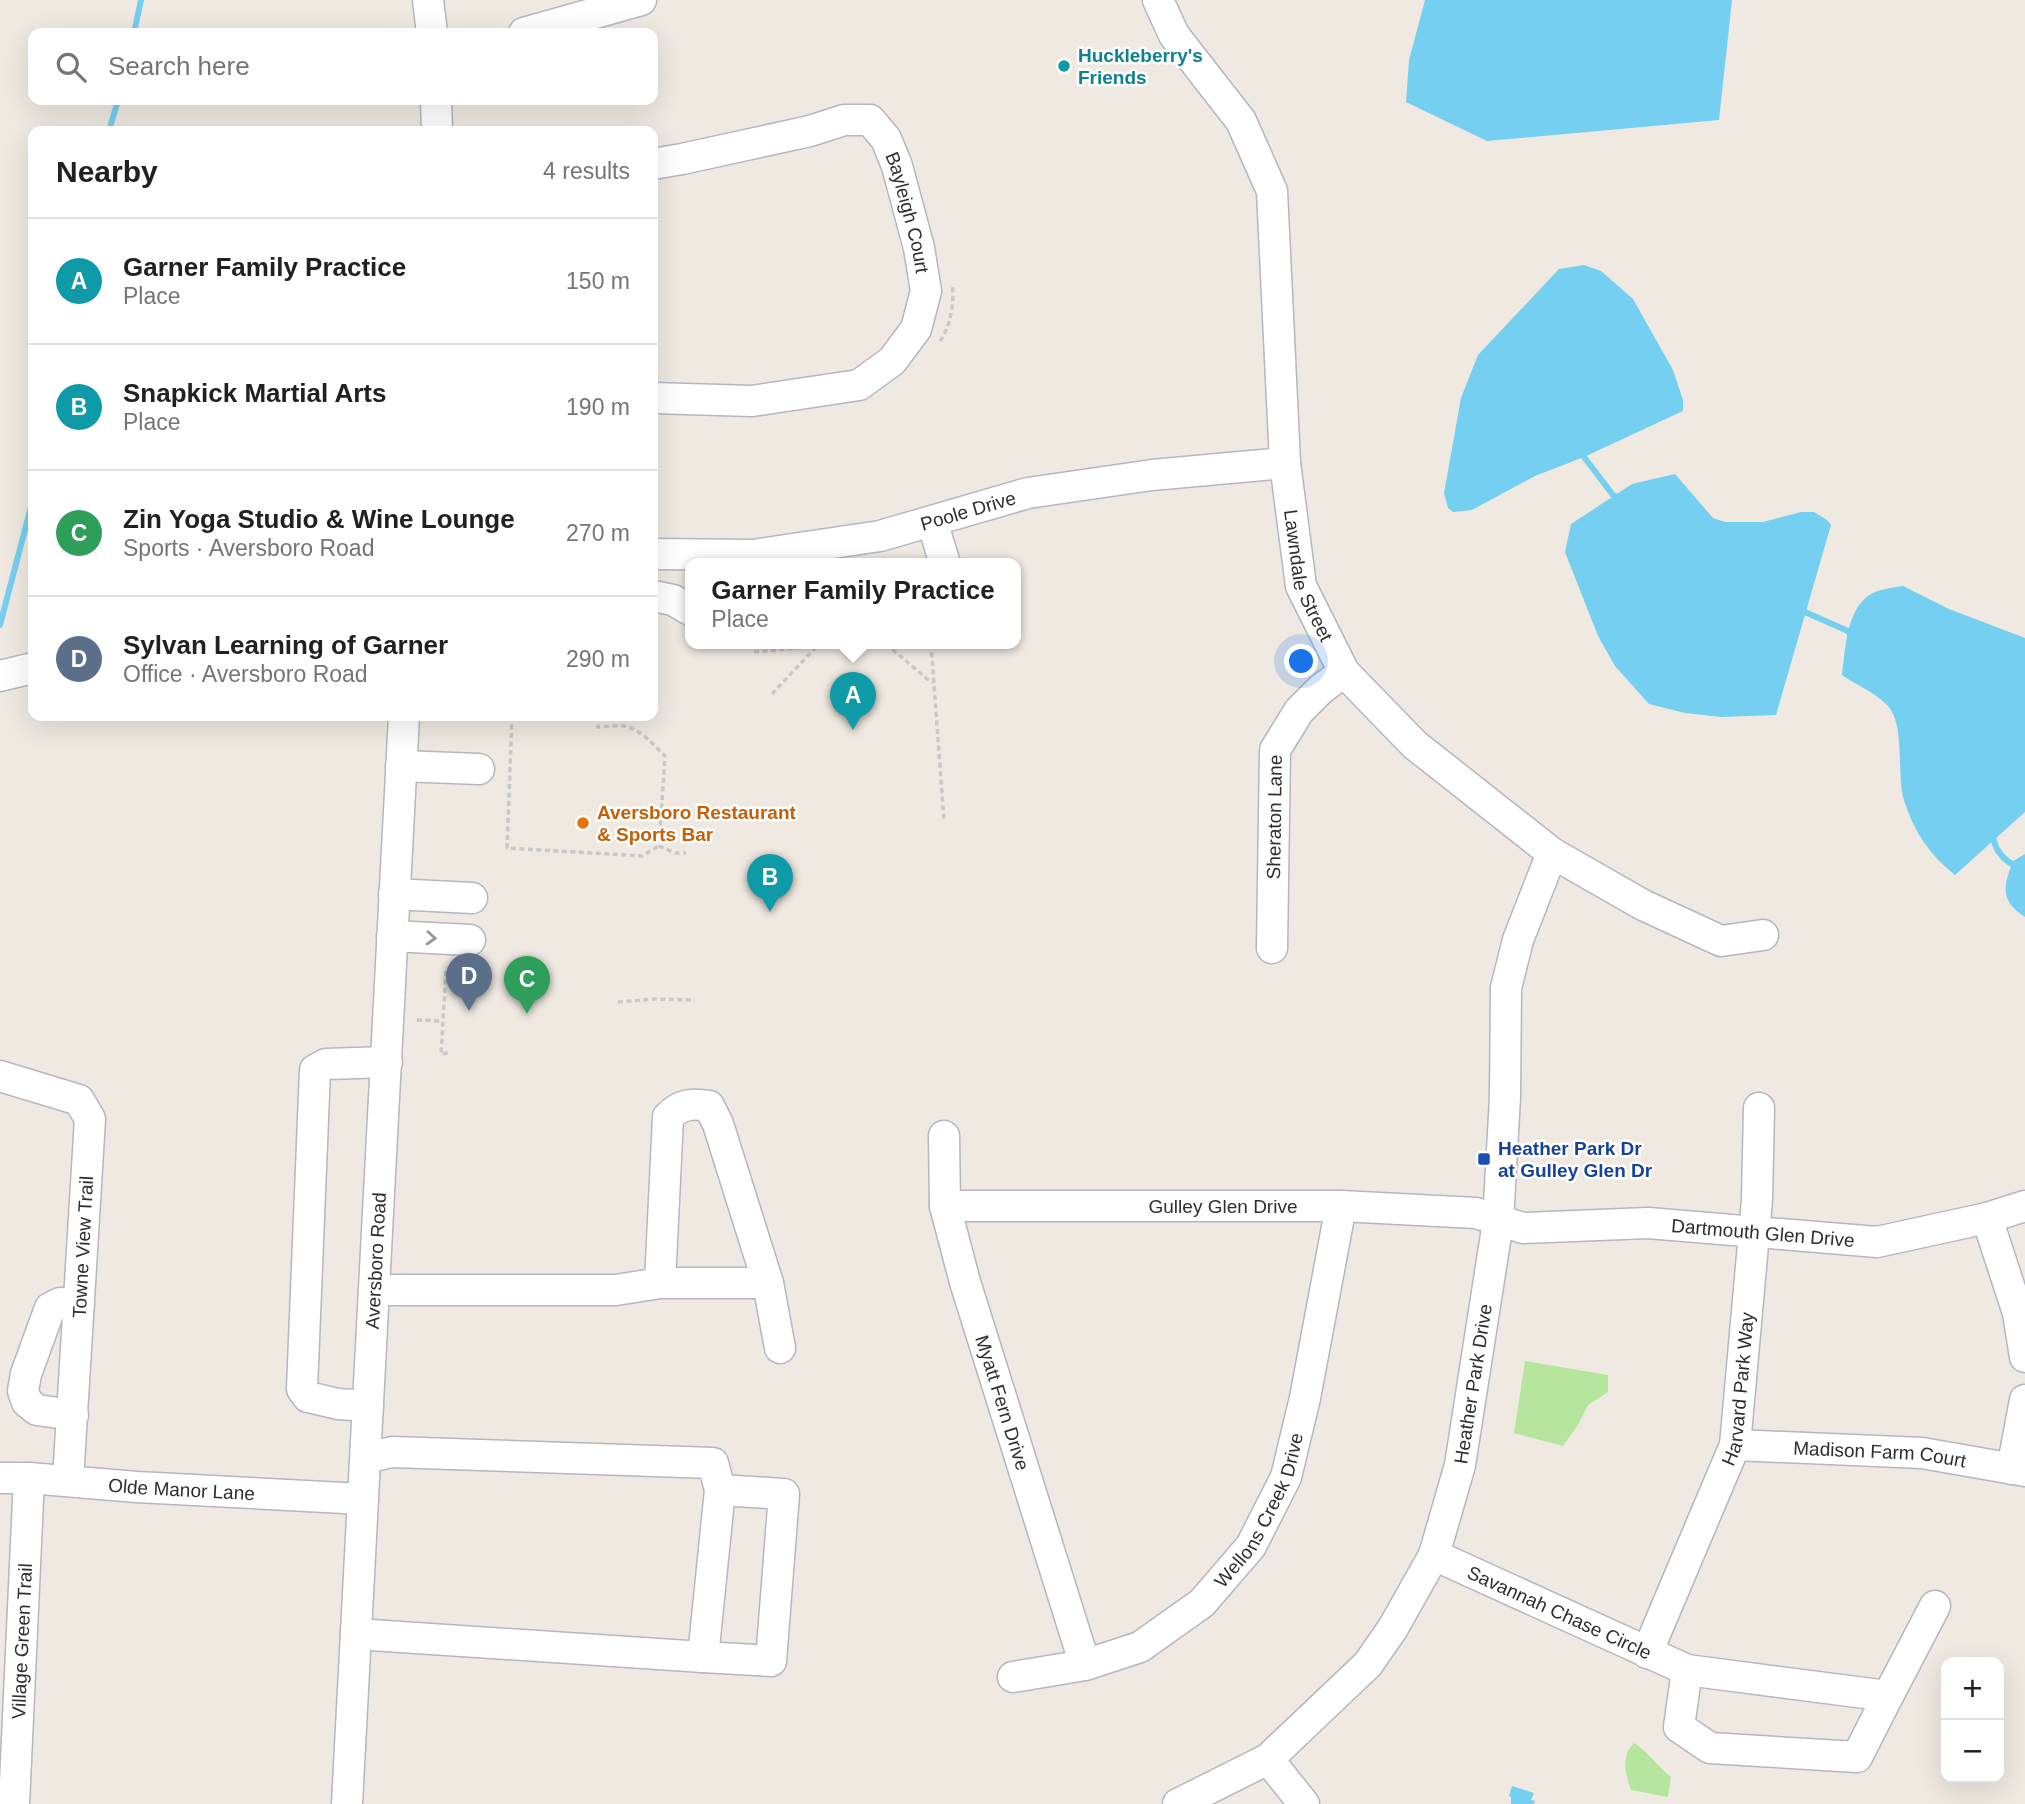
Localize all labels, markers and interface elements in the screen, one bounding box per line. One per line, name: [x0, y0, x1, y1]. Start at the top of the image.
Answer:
search box: [28, 28, 658, 105]
place label: Huckleberry's Friends: [1078, 45, 1203, 88]
icon: search: [52, 48, 90, 86]
text: Search here: [108, 51, 250, 81]
marker: Huckleberry's Friends: [1056, 58, 1072, 74]
street label: Bayleigh Court: [882, 149, 934, 275]
text: Nearby: [56, 155, 158, 188]
text: 4 results: [543, 158, 630, 184]
text: Garner Family Practice: [123, 252, 406, 282]
text: A: [71, 268, 87, 294]
text: 150 m: [566, 268, 630, 294]
text: Place: [123, 283, 181, 309]
text: Snapkick Martial Arts: [123, 378, 386, 408]
text: B: [71, 394, 87, 420]
text: 190 m: [566, 394, 630, 420]
text: Place: [123, 409, 181, 435]
street label: Poole Drive: [918, 487, 1018, 534]
text: Zin Yoga Studio & Wine Lounge: [123, 504, 515, 534]
street label: Lawndale Street: [1281, 508, 1338, 645]
text: C: [71, 520, 87, 546]
text: 270 m: [566, 520, 630, 546]
text: Sports · Aversboro Road: [123, 535, 374, 561]
popup: [685, 558, 1021, 649]
text: Garner Family Practice: [711, 575, 995, 605]
text: Place: [711, 606, 769, 632]
text: Sylvan Learning of Garner: [123, 630, 448, 660]
your location: [1284, 644, 1318, 678]
text: D: [71, 646, 87, 672]
text: 290 m: [566, 646, 630, 672]
text: Office · Aversboro Road: [123, 661, 368, 687]
pin: A: [830, 672, 876, 730]
street label: Sheraton Lane: [1263, 754, 1285, 880]
place label: Aversboro Restaurant & Sports Bar: [597, 802, 797, 845]
marker: Aversboro Restaurant & Sports Bar: [575, 815, 591, 831]
pin: B: [747, 854, 793, 912]
one-way arrow: [426, 931, 437, 946]
pin: D: [446, 953, 492, 1011]
pin: C: [504, 956, 550, 1014]
place label: Heather Park Dr at Gulley Glen Dr: [1498, 1138, 1653, 1181]
marker: Heather Park Dr at Gulley Glen Dr: [1476, 1151, 1492, 1167]
street label: Towne View Trail: [69, 1175, 97, 1319]
street label: Aversboro Road: [361, 1192, 390, 1330]
street label: Gulley Glen Drive: [1148, 1196, 1298, 1217]
street label: Dartmouth Glen Drive: [1670, 1214, 1855, 1251]
street label: Heather Park Drive: [1450, 1302, 1496, 1465]
street label: Harvard Park Way: [1717, 1311, 1757, 1469]
street label: Myatt Fern Drive: [972, 1332, 1034, 1473]
street label: Wellons Creek Drive: [1210, 1431, 1307, 1591]
street label: Madison Farm Court: [1793, 1437, 1968, 1471]
street label: Olde Manor Lane: [107, 1474, 255, 1504]
street label: Savannah Chase Circle: [1464, 1561, 1655, 1663]
street label: Village Green Trail: [7, 1563, 36, 1720]
map controls: [1941, 1657, 2004, 1783]
button: +: [1941, 1657, 2004, 1720]
button: −: [1941, 1720, 2004, 1783]

